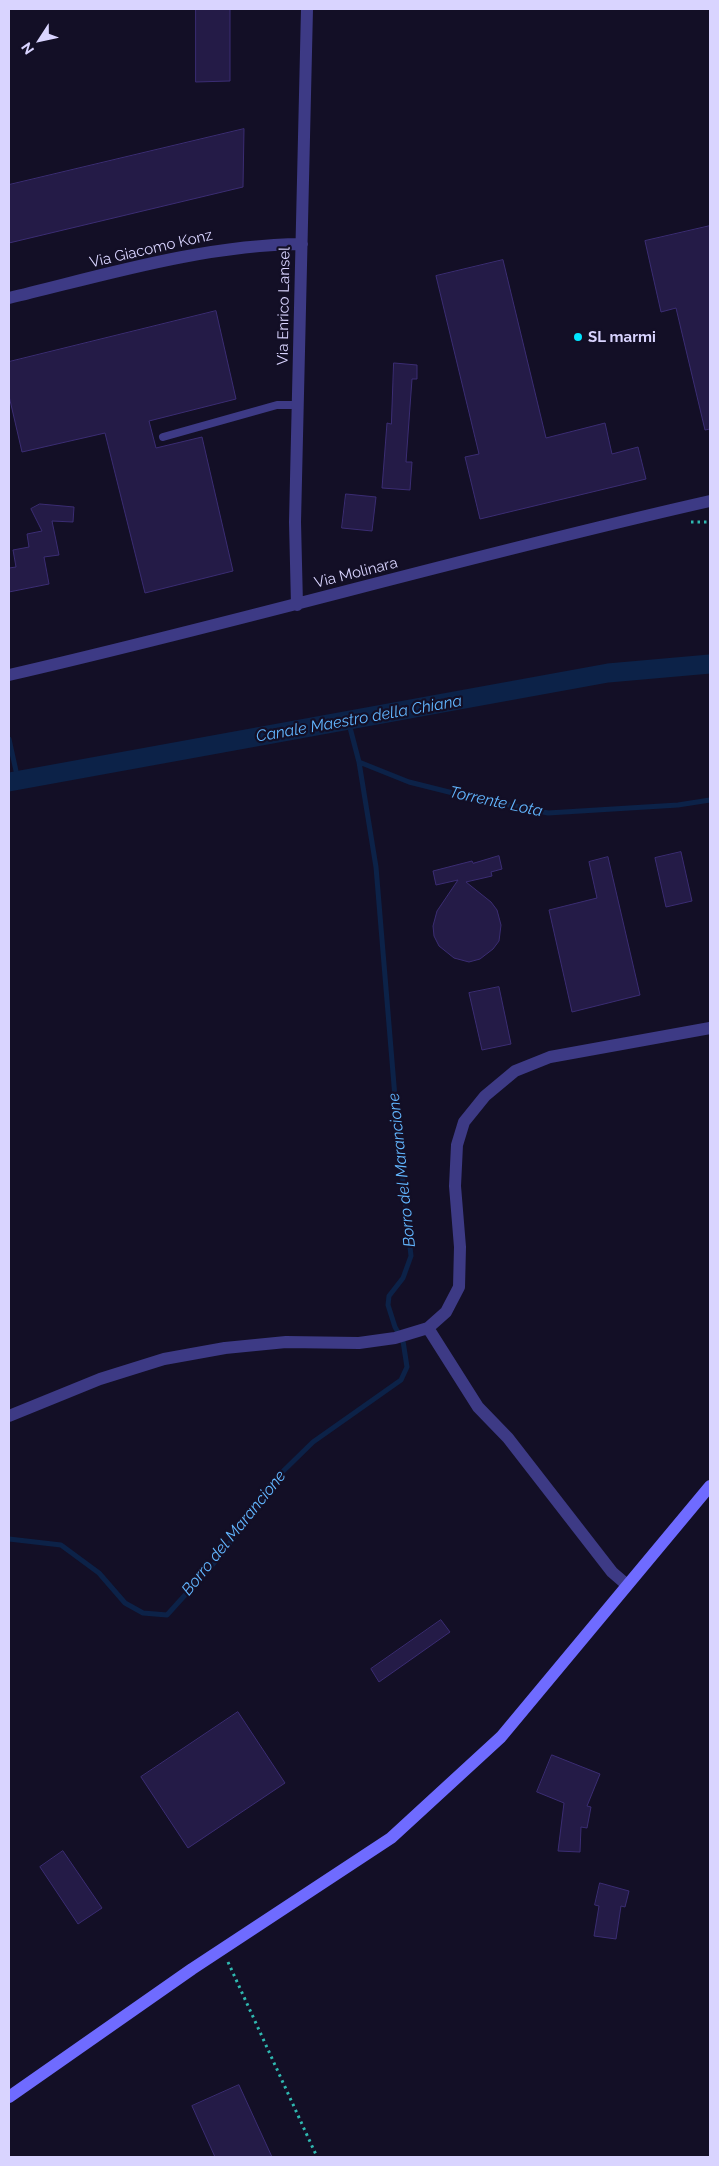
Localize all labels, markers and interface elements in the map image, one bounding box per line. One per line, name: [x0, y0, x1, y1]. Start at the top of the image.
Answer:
north arrow: [15, 15, 65, 65]
text: N: [18, 40, 37, 58]
street label: Via Giacomo Konz: [88, 226, 214, 272]
street label: Via Enrico Lansel: [274, 247, 294, 365]
place label: SL marmi: [588, 328, 656, 346]
marker: SL marmi: [572, 331, 584, 343]
street label: Via Molinara: [313, 554, 399, 592]
water label: Canale Maestro della Chiana: [255, 691, 463, 747]
water label: Torrente Lota: [448, 783, 544, 821]
water label: Borro del Marancione: [384, 1092, 420, 1248]
water label: Borro del Marancione: [178, 1467, 290, 1599]

